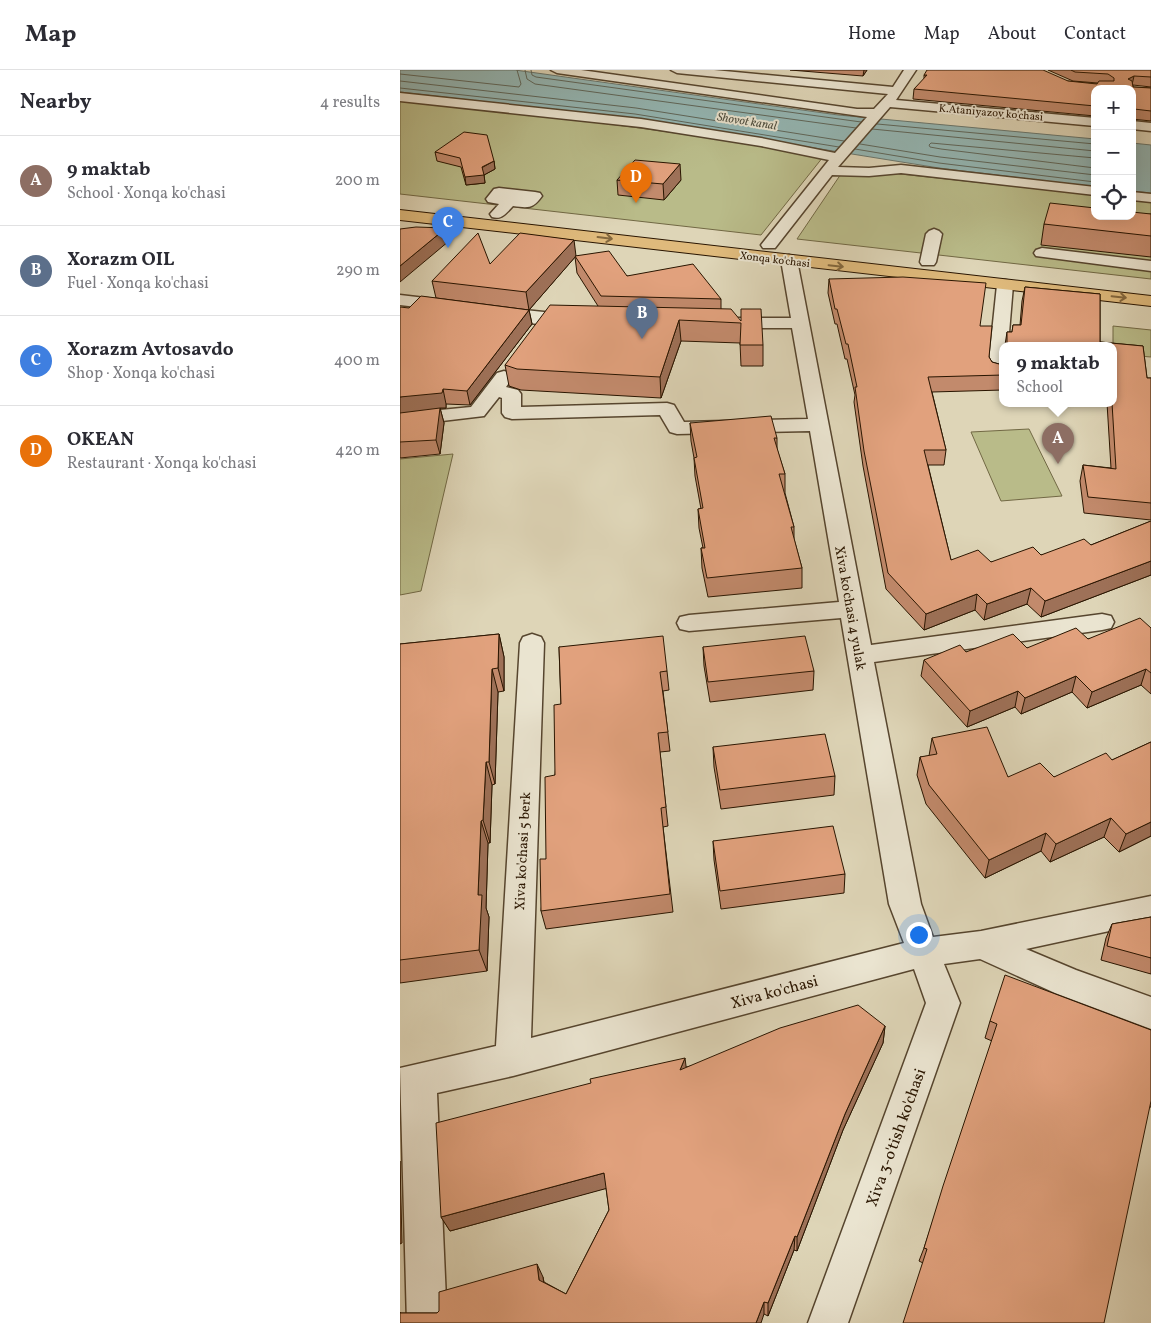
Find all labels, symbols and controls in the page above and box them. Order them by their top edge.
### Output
text: Map [25,18,76,52]
text: Home [848,22,896,47]
text: Map [924,22,960,47]
text: About [988,22,1036,47]
text: Contact [1064,22,1126,47]
map controls [1091,85,1136,220]
button: + [1091,85,1136,130]
text: Nearby [20,88,91,117]
text: 4 results [320,92,380,114]
street label: K.Ataniyazov ko'chasi [938,101,1044,126]
water label: Shovot kanal [716,109,778,135]
button: − [1091,130,1136,175]
text: 9 maktab [67,157,150,183]
pin: D [620,162,652,203]
text: A [30,170,42,192]
text: 200 m [335,170,380,192]
button: locate [1091,175,1136,220]
text: School · Xonqa ko'chasi [67,183,226,205]
pin: C [432,207,464,248]
one-way arrow [597,233,613,243]
text: Xorazm OIL [67,247,174,273]
street label: Xonqa ko'chasi [739,249,811,272]
text: B [31,260,41,282]
text: 290 m [336,260,380,282]
one-way arrow [827,261,843,271]
text: Fuel · Xonqa ko'chasi [67,273,209,295]
one-way arrow [1111,292,1127,302]
pin: B [626,298,658,339]
text: Xorazm Avtosavdo [67,337,234,363]
popup [999,342,1117,407]
text: C [31,350,41,372]
text: 400 m [334,350,380,372]
text: 9 maktab [1016,351,1100,377]
text: Shop · Xonqa ko'chasi [67,363,215,385]
text: School [1016,377,1063,399]
pin: A [1042,423,1074,464]
text: OKEAN [67,427,134,453]
text: D [30,440,42,462]
text: 420 m [335,440,380,462]
text: Restaurant · Xonqa ko'chasi [67,453,257,475]
street label: Xiva ko'chasi 4 yulak [829,544,870,672]
street label: Xiva ko'chasi 5 berk [511,791,536,911]
your location [906,922,932,948]
street label: Xiva ko'chasi [728,971,821,1015]
street label: Xiva 3-o'tish ko'chasi [862,1065,932,1210]

